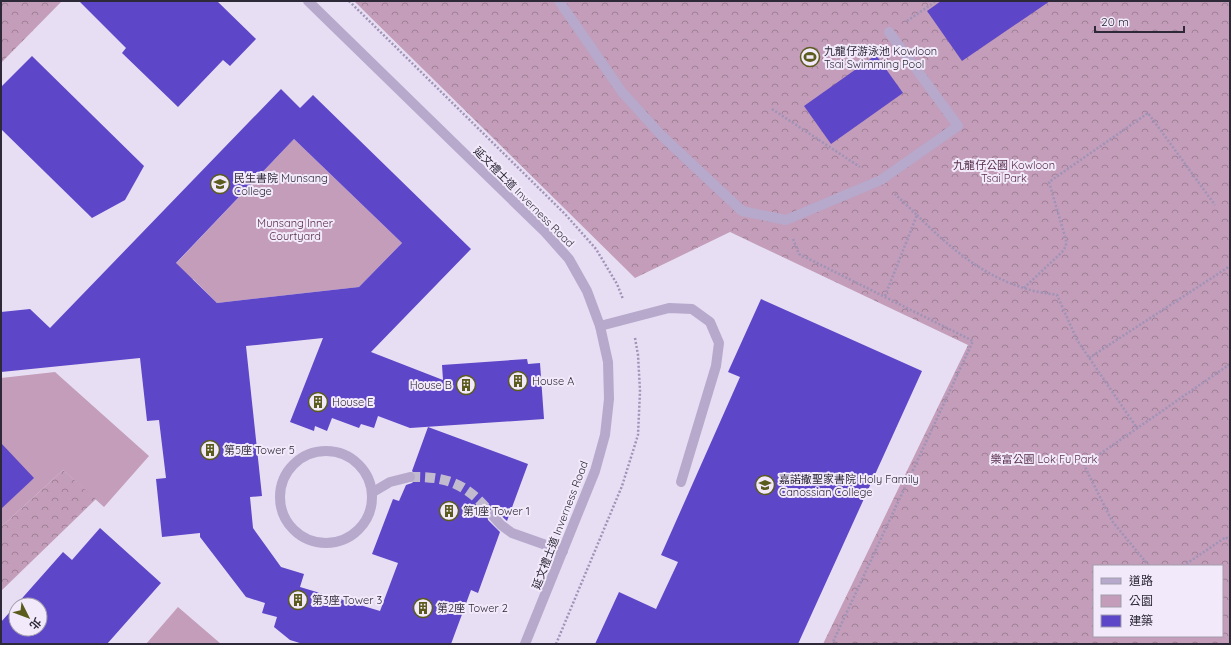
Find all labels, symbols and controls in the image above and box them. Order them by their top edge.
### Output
scale bar [1095,8,1184,34]
text: 20 m [1101,14,1129,29]
place label: 九龍仔游泳池 Kowloon Tsai Swimming Pool [824,44,937,71]
sports icon: 九龍仔游泳池 Kowloon Tsai Swimming Pool [799,46,821,68]
street label: 延文禮士道 Inverness Road [471,144,577,250]
park label: 九龍仔公園 Kowloon Tsai Park [953,158,1055,185]
place label: 民生書院 Munsang College [234,171,328,198]
school or university icon: 民生書院 Munsang College [209,173,231,195]
park label: Munsang Inner Courtyard [257,216,334,243]
building icon: House A [507,370,529,392]
building icon: House B [455,374,477,396]
place label: House A [532,374,574,388]
place label: House B [410,378,452,392]
building icon: House E [307,391,329,413]
place label: House E [332,395,373,409]
building icon: 第5座 Tower 5 [199,439,221,461]
place label: 第5座 Tower 5 [224,443,295,457]
park label: 樂富公園 Lok Fu Park [991,452,1098,466]
street label: 延文禮士道 Inverness Road [529,459,591,591]
place label: 嘉諾撒聖家書院 Holy Family Canossian College [779,472,919,499]
school or university icon: 嘉諾撒聖家書院 Holy Family Canossian College [754,474,776,496]
building icon: 第1座 Tower 1 [438,500,460,522]
place label: 第1座 Tower 1 [463,504,530,518]
legend [1093,565,1223,637]
text: 道路 [1129,573,1153,588]
building icon: 第3座 Tower 3 [287,589,309,611]
place label: 第3座 Tower 3 [312,593,382,607]
text: 公園 [1129,593,1153,608]
north arrow [8,597,48,637]
building icon: 第2座 Tower 2 [412,597,434,619]
place label: 第2座 Tower 2 [437,601,508,615]
text: 建築 [1129,613,1153,628]
text: 北 [27,615,44,632]

